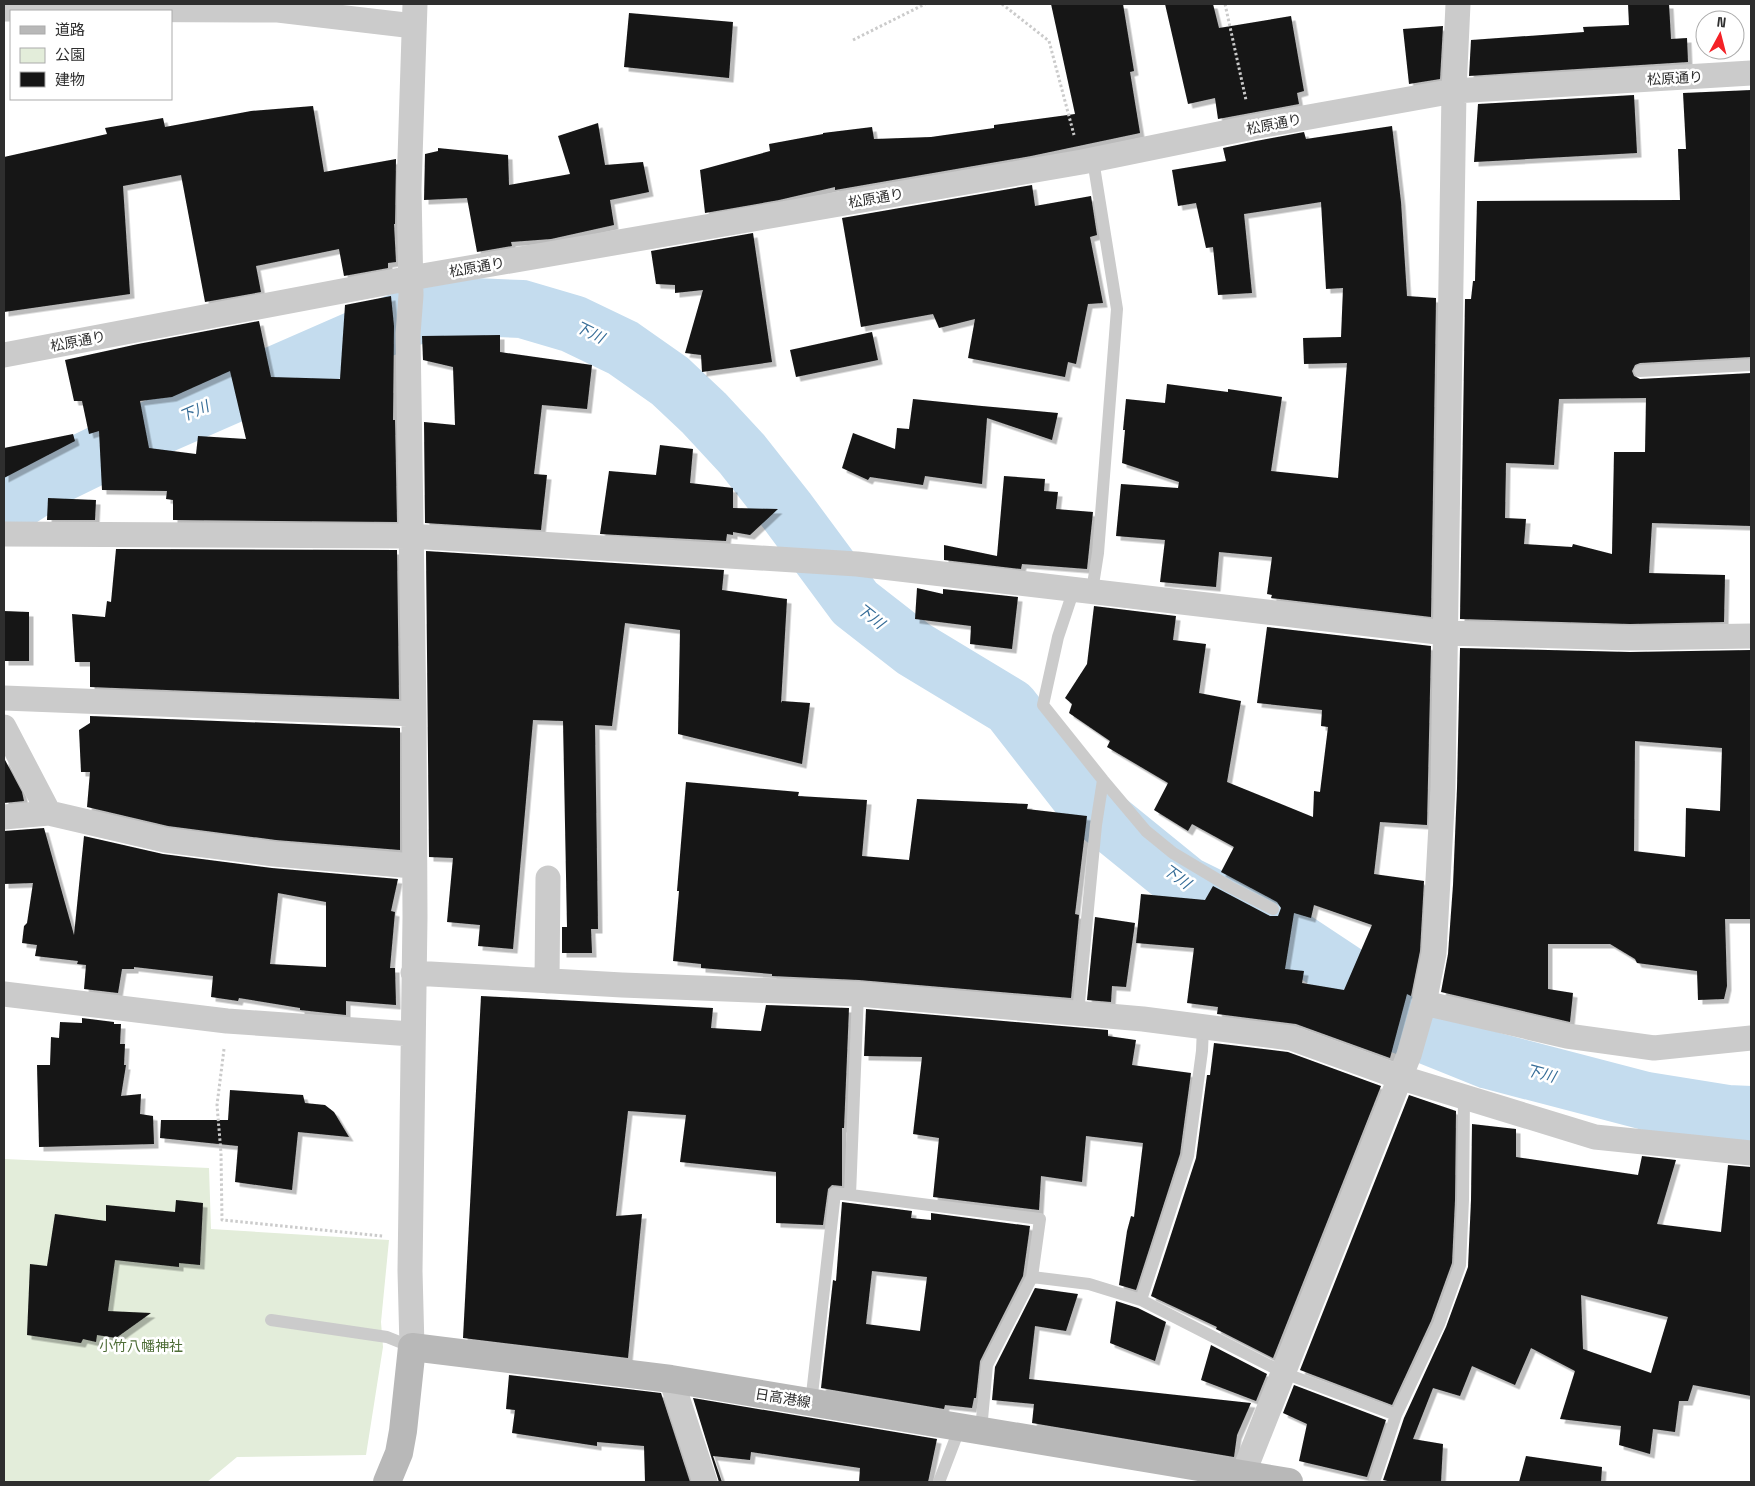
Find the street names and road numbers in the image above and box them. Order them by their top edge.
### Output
street label: 松原通り [1647,68,1703,88]
street label: 松原通り [1245,110,1303,138]
street label: 松原通り [847,184,905,212]
street label: 松原通り [448,253,506,281]
street label: 松原通り [49,327,107,355]
street label: 日高港線 [754,1385,812,1411]

